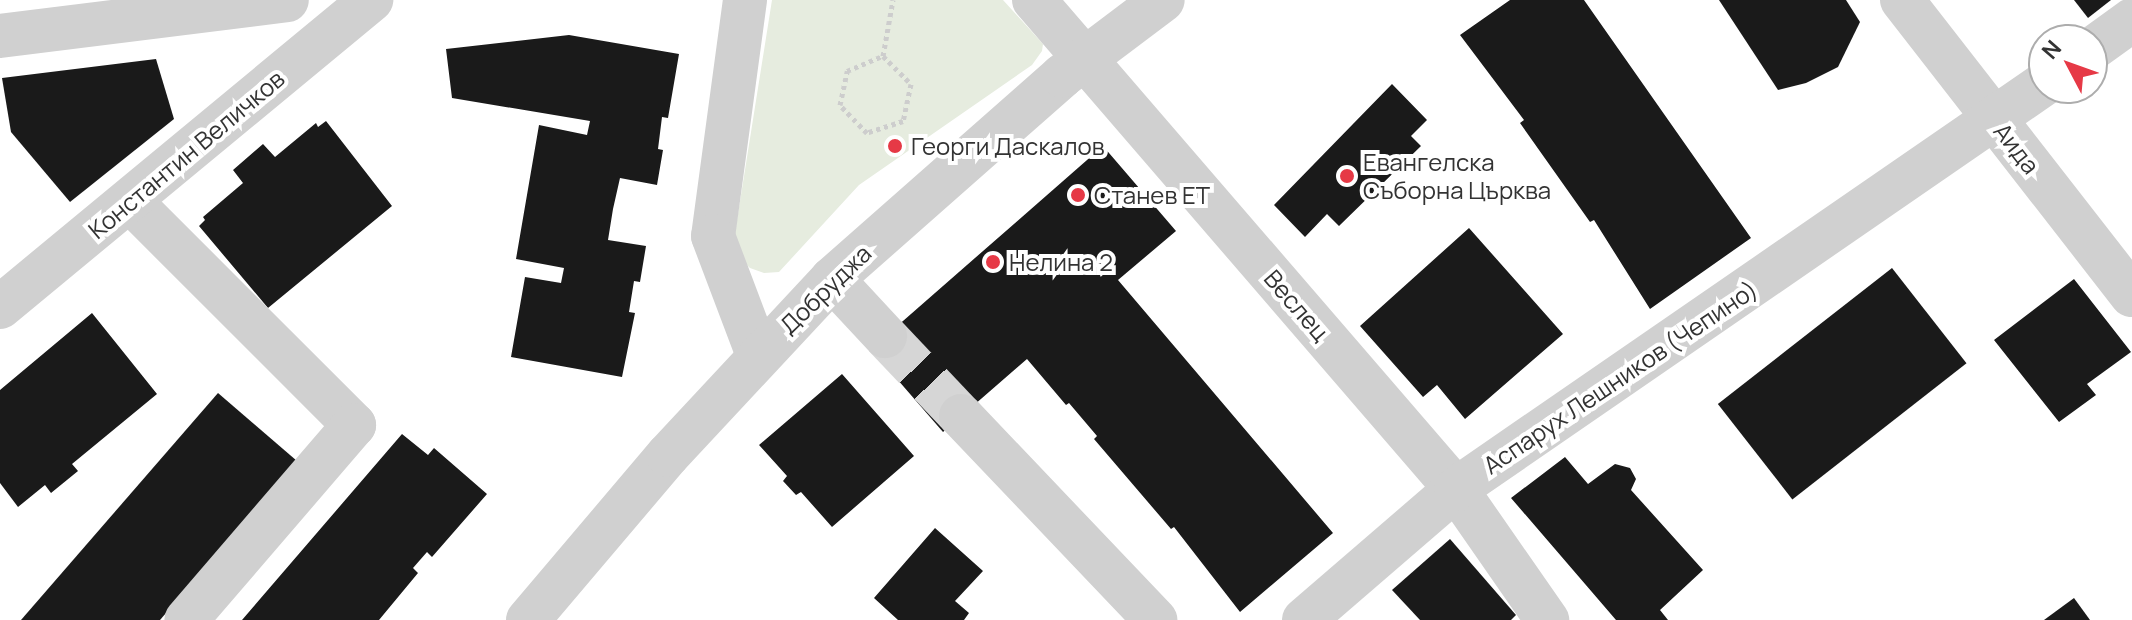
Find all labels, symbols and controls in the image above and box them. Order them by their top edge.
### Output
north arrow [2028,24,2108,104]
text: N [2035,34,2068,65]
street label: Константин Величков [82,64,290,244]
street label: Аида [1988,117,2046,179]
place label: Георги Даскалов [911,132,1104,160]
marker: Георги Даскалов [886,137,904,155]
place label: Евангелска Съборна Църква [1363,148,1551,204]
marker: Евангелска Съборна Църква [1338,167,1356,185]
place label: Станев ЕТ [1094,181,1210,209]
marker: Станев ЕТ [1069,186,1087,204]
street label: Добруджа [773,238,877,340]
place label: Нелина 2 [1009,248,1113,276]
marker: Нелина 2 [984,253,1002,271]
street label: Веслец [1258,264,1336,346]
street label: Аспарух Лешников (Чепино) [1477,274,1763,480]

